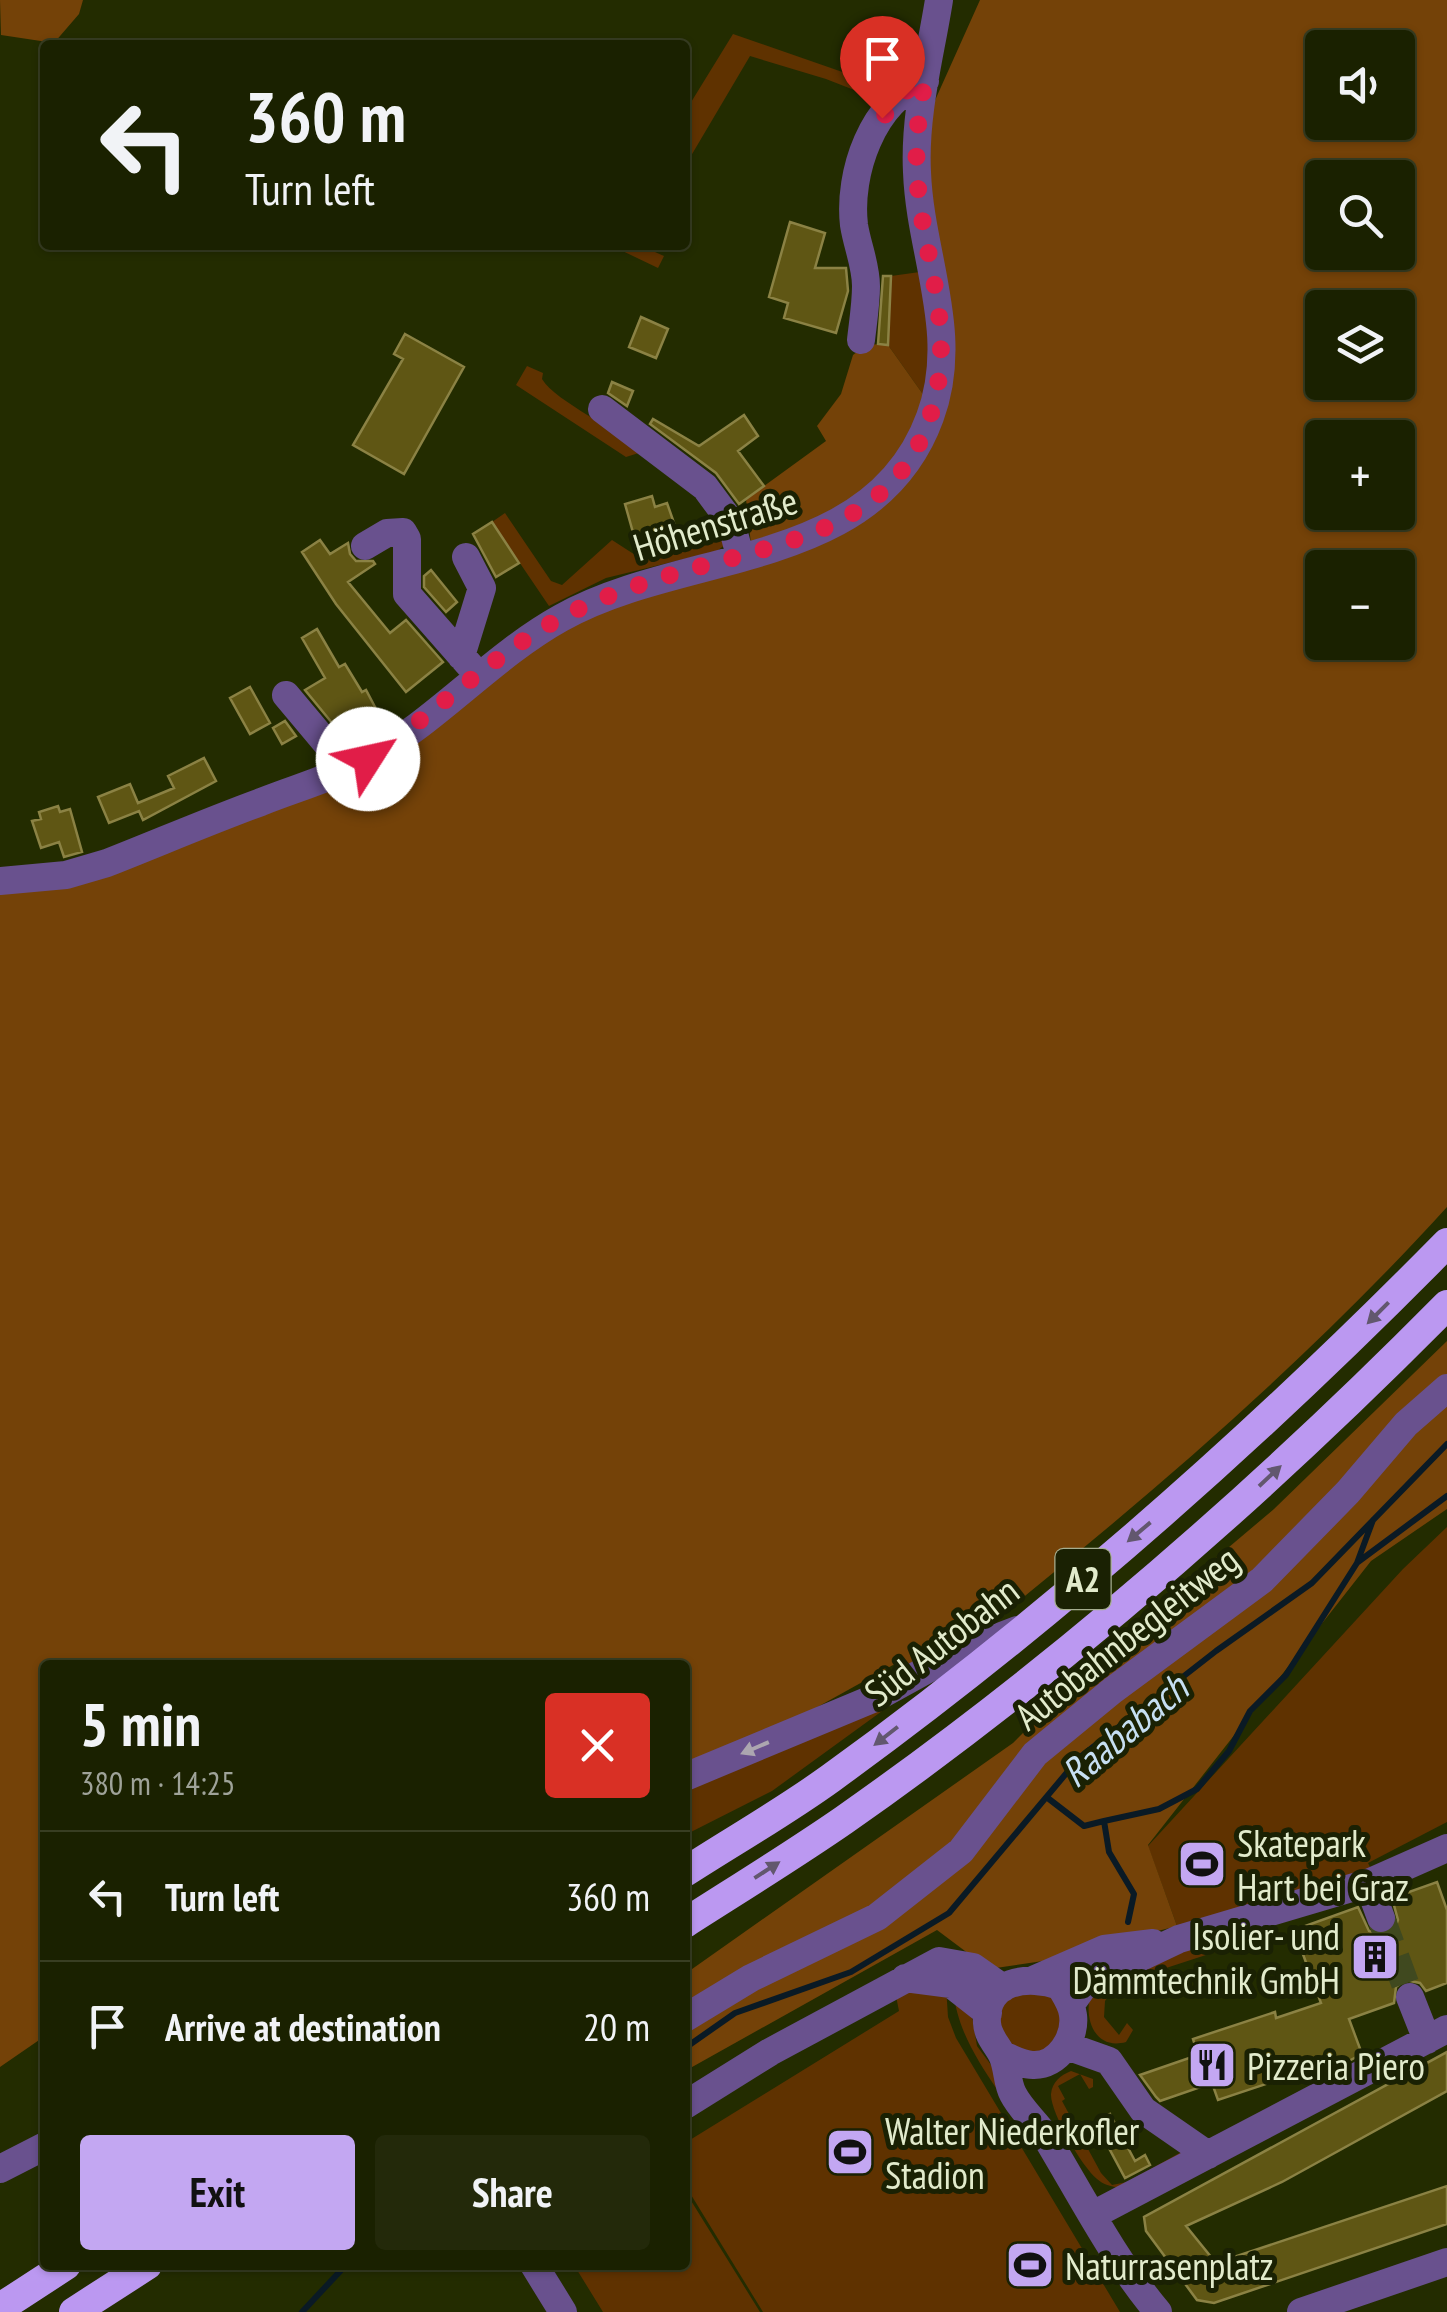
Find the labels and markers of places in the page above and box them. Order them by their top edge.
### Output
pin [840,16,925,119]
place label: Skatepark Hart bei Graz [1237,1818,1409,1911]
sports icon: Skatepark Hart bei Graz [1176,1838,1228,1890]
place label: Isolier- und Dämmtechnik GmbH [1072,1911,1340,2004]
building icon: Isolier- und Dämmtechnik GmbH [1349,1931,1401,1983]
restaurant icon: Pizzeria Piero [1186,2039,1238,2091]
place label: Pizzeria Piero [1247,2041,1425,2090]
place label: Walter Niederkofler Stadion [885,2106,1140,2199]
sports icon: Walter Niederkofler Stadion [824,2126,876,2178]
sports icon: Naturrasenplatz [1004,2239,1056,2291]
place label: Naturrasenplatz [1065,2241,1274,2290]

